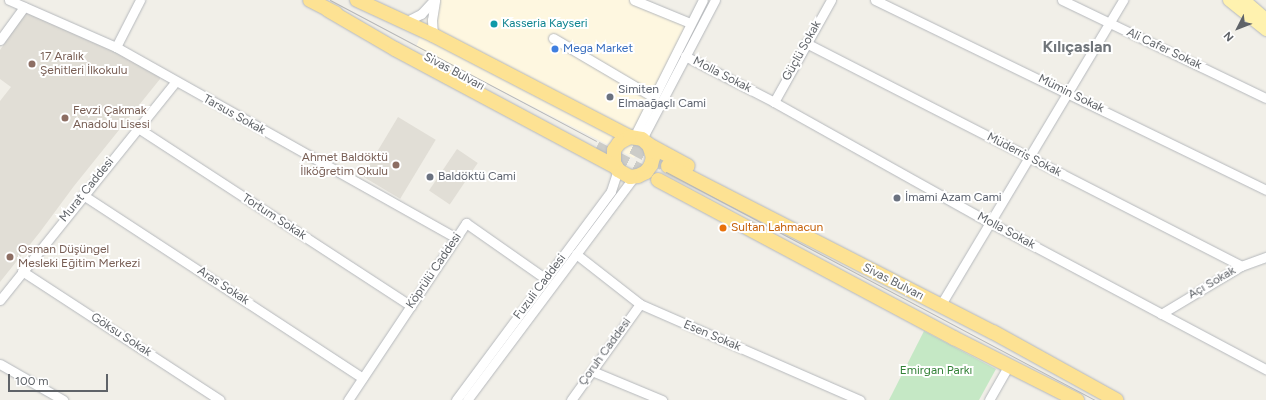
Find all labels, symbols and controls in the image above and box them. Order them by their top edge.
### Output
north arrow [1218,8,1258,48]
place label: Kasseria Kayseri [502,17,588,31]
street label: Güçlü Sokak [780,18,824,84]
marker: Kasseria Kayseri [489,19,499,29]
street label: Ali Cafer Sokak [1124,25,1204,73]
text: N [1221,29,1236,44]
district label: Kılıçaslan [1042,37,1112,57]
place label: Mega Market [563,42,633,56]
marker: Mega Market [550,44,560,54]
place label: 17 Aralık Şehitleri İlkokulu [40,50,127,78]
street label: Sivas Bulvarı [421,50,487,94]
street label: Molla Sokak [690,54,754,96]
marker: 17 Aralık Şehitleri İlkokulu [27,59,37,69]
street label: Mümin Sokak [1036,72,1106,116]
place label: Simiten Elmaağaçlı Cami [618,83,706,111]
street label: Tarsus Sokak [200,92,268,138]
marker: Simiten Elmaağaçlı Cami [605,92,615,102]
place label: Fevzi Çakmak Anadolu Lisesi [73,104,150,132]
marker: Fevzi Çakmak Anadolu Lisesi [60,113,70,123]
street label: Müderris Sokak [984,130,1064,180]
place label: Ahmet Baldöktü İlköğretim Okulu [300,151,388,179]
street label: Murat Caddesi [57,155,117,225]
marker: Ahmet Baldöktü İlköğretim Okulu [391,160,401,170]
place label: Baldöktü Cami [438,170,516,184]
marker: Baldöktü Cami [425,172,435,182]
street label: Tortum Sokak [239,191,309,243]
place label: İmami Azam Cami [905,191,1002,205]
marker: İmami Azam Cami [892,193,902,203]
street label: Molla Sokak [975,210,1037,252]
place label: Sultan Lahmacun [731,221,823,235]
marker: Sultan Lahmacun [718,223,728,233]
street label: Köprülü Caddesi [403,230,465,312]
place label: Osman Düşüngel Mesleki Eğitim Merkezi [18,243,140,271]
marker: Osman Düşüngel Mesleki Eğitim Merkezi [5,252,15,262]
street label: Fuzuli Caddesi [511,252,569,322]
street label: Sivas Bulvarı [860,260,926,304]
street label: Aras Sokak [194,264,252,308]
street label: Açı Sokak [1186,264,1238,302]
street label: Göksu Sokak [88,310,154,360]
street label: Çoruh Caddesi [576,315,634,389]
street label: Esen Sokak [681,317,743,355]
park label: Emirgan Parkı [900,364,972,378]
scale bar [10,366,110,392]
text: 100 m [15,374,49,388]

